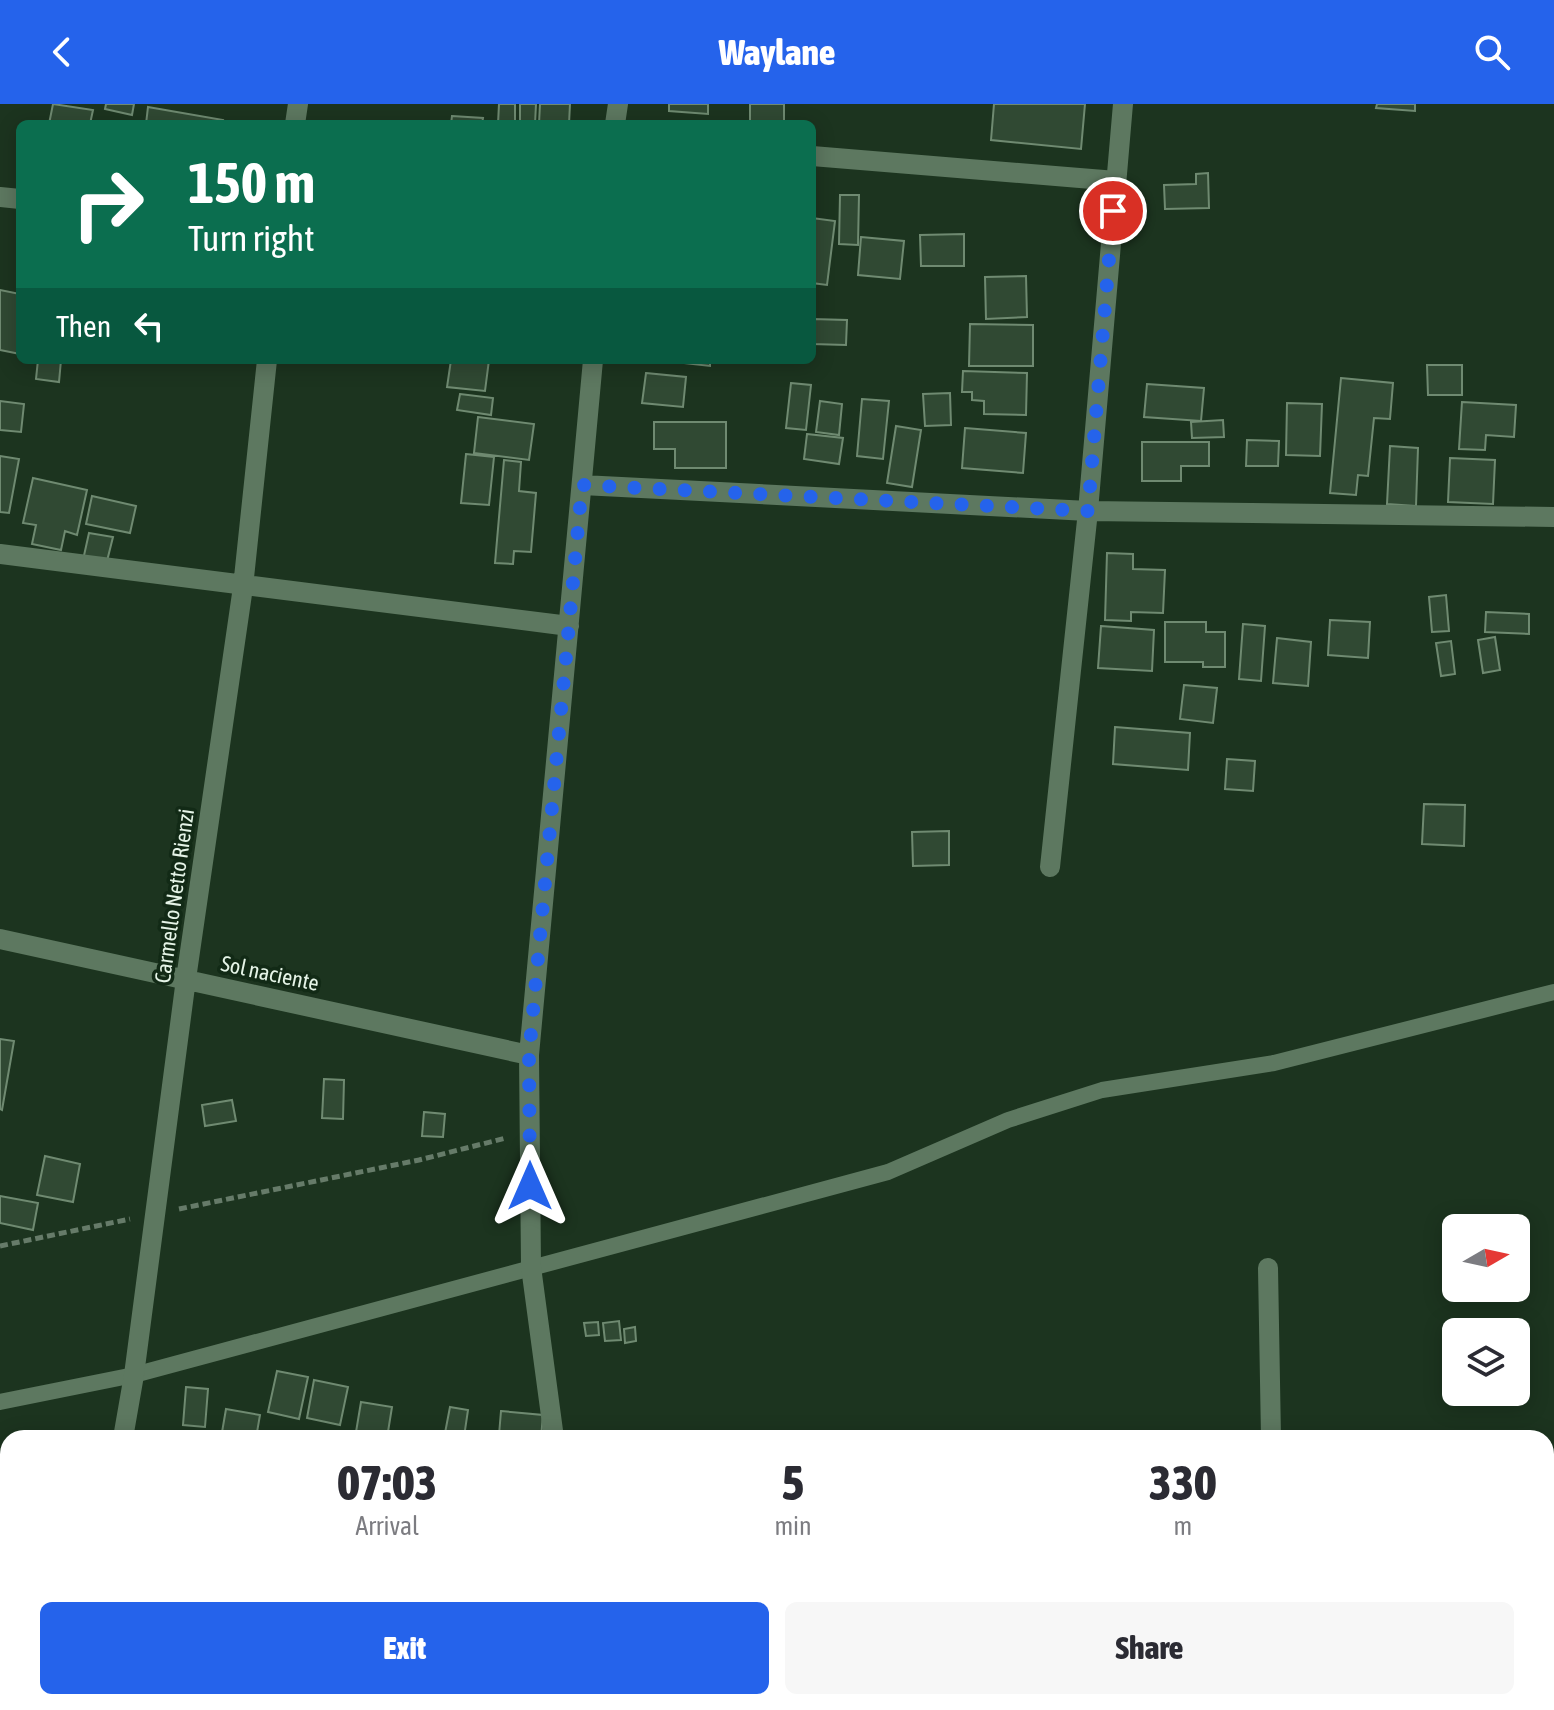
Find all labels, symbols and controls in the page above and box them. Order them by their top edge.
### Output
icon: back [40,30,84,74]
icon: search [1470,30,1514,74]
text: Waylane [719,31,835,73]
text: 150 m [188,151,315,215]
icon: right [56,152,160,256]
pin [1079,177,1147,245]
icon: arrive [1091,189,1135,233]
text: Turn right [188,217,315,259]
icon: left [127,304,171,348]
text: Then [56,309,111,343]
street label: Carmello Netto Rienzi [149,807,199,985]
street label: Sol naciente [219,950,321,996]
position arrow [488,1144,572,1228]
north arrow [1442,1214,1530,1302]
map controls [1442,1214,1530,1406]
button: layers [1442,1318,1530,1406]
text: 07:03 [337,1455,437,1510]
text: 5 [782,1455,804,1510]
text: 330 [1149,1455,1217,1510]
text: Arrival [355,1511,419,1541]
text: min [774,1511,812,1541]
text: m [1173,1511,1192,1541]
button: Exit [40,1602,769,1694]
button: Share [785,1602,1514,1694]

